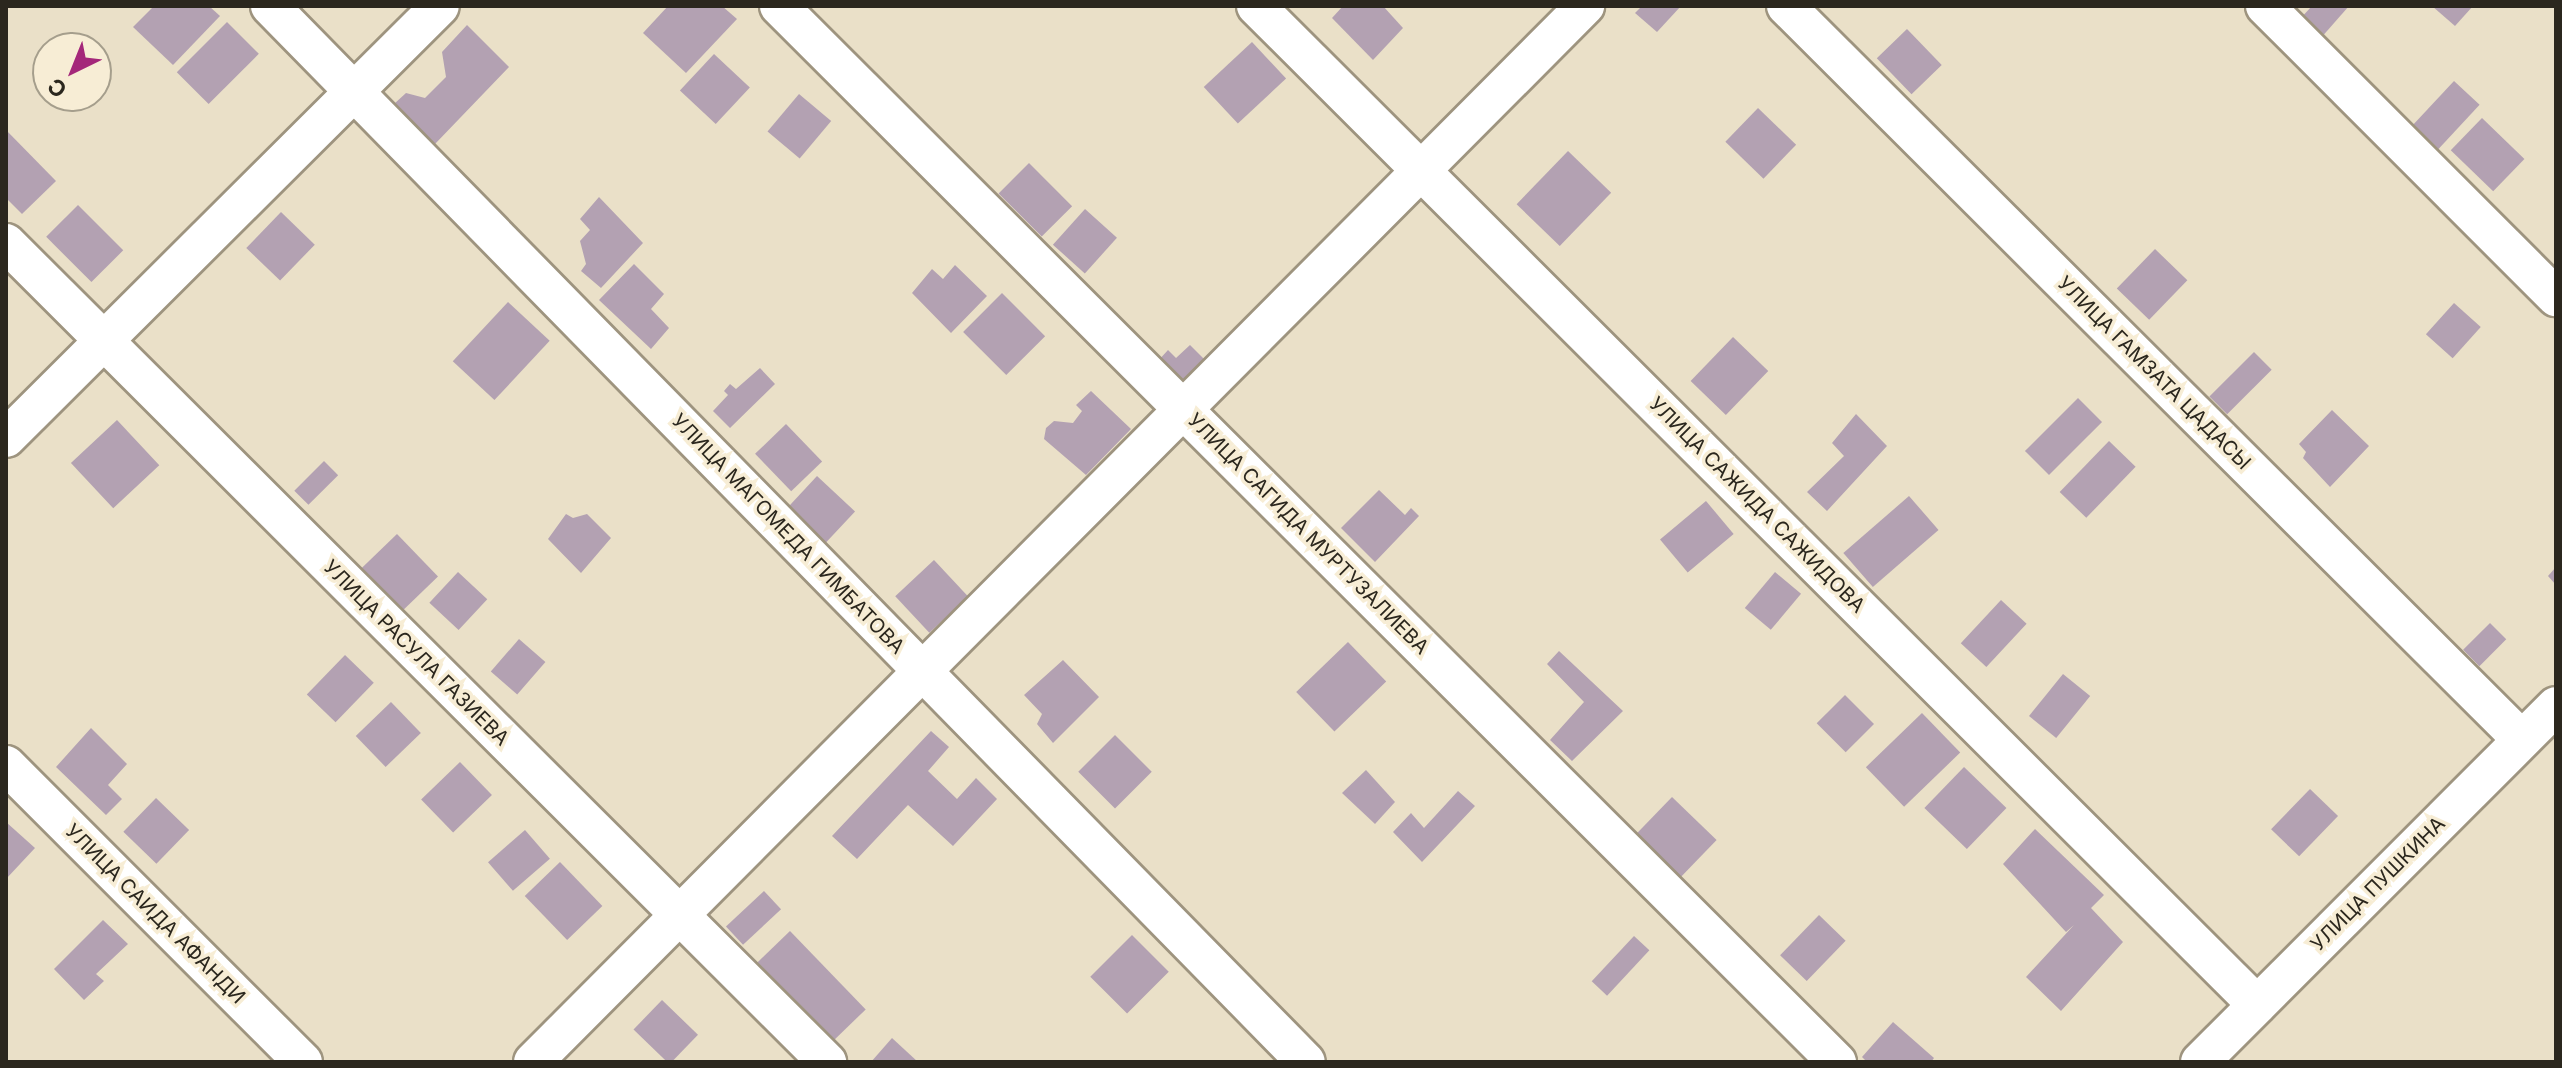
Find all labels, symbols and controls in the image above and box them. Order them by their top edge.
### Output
north arrow [32,32,112,112]
text: С [42,73,72,103]
street label: УЛИЦА ГАМЗАТА ЦАДАСЫ [2052,271,2256,475]
street label: УЛИЦА САЖИДА САЖИДОВА [1644,392,1870,618]
street label: УЛИЦА МАГОМЕДА ГИМБАТОВА [667,409,909,659]
street label: УЛИЦА САГИДА МУРТУЗАЛИЕВА [1183,409,1433,659]
street label: УЛИЦА РАСУЛА ГАЗИЕВА [318,555,514,751]
street label: УЛИЦА ПУШКИНА [2306,812,2450,956]
street label: УЛИЦА САИДА АФАНДИ [60,819,250,1009]

